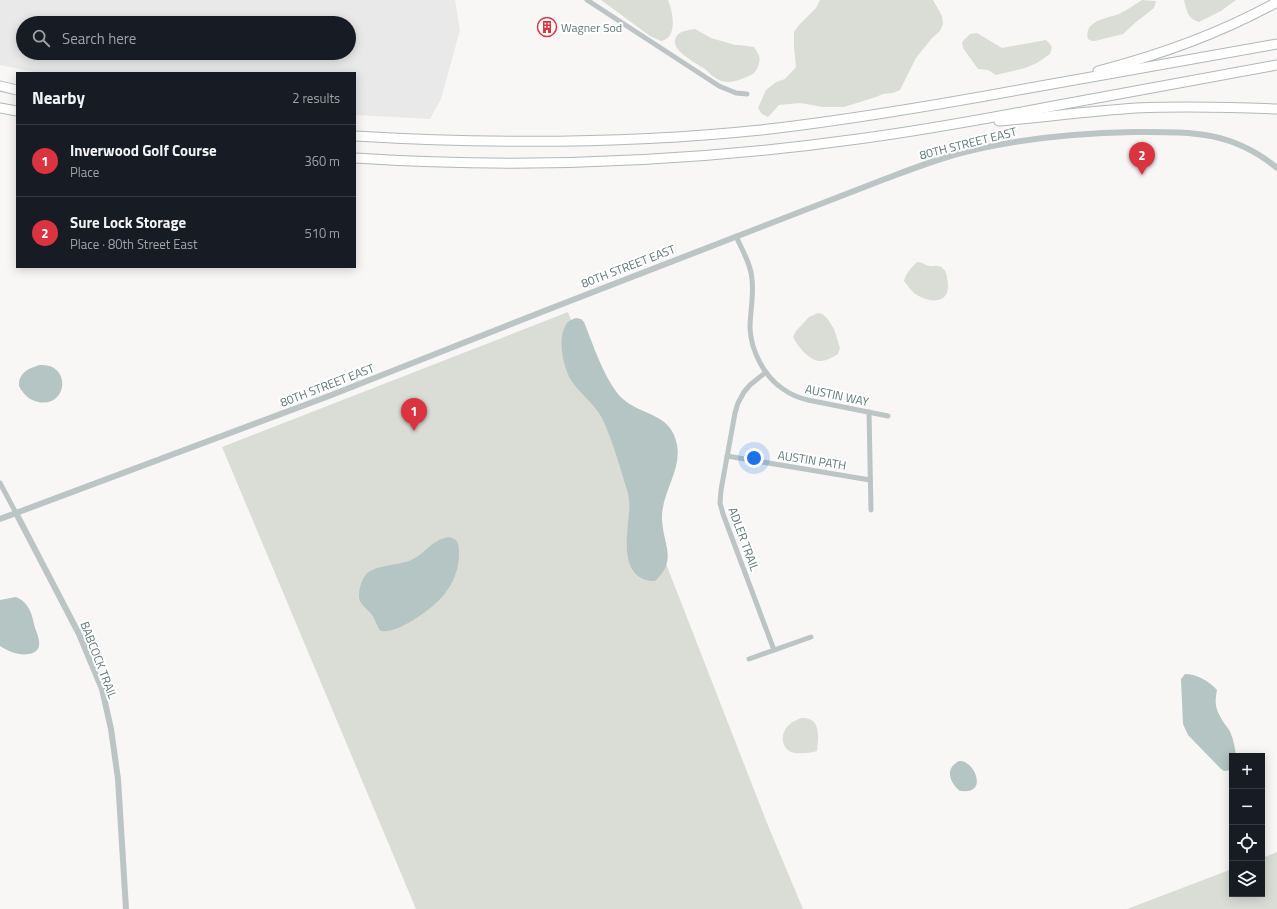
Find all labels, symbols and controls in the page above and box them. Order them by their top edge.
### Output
search box [16,16,356,60]
building icon: Wagner Sod [536,16,558,38]
place label: Wagner Sod [561,18,622,37]
icon: search [30,27,52,49]
text: Search here [62,27,136,50]
text: Nearby [32,85,85,111]
text: 2 results [292,88,340,108]
street label: 80TH STREET EAST [917,122,1019,164]
text: Inverwood Golf Course [70,139,217,162]
pin: 2 [1129,142,1155,175]
text: 1 [41,151,49,171]
text: 360 m [304,151,340,171]
text: Place [70,162,99,182]
text: Sure Lock Storage [70,211,186,234]
text: 2 [41,223,49,243]
text: 510 m [304,223,340,243]
text: Place · 80th Street East [70,234,198,254]
street label: 80TH STREET EAST [578,239,678,293]
street label: 80TH STREET EAST [277,358,377,412]
street label: AUSTIN WAY [803,379,871,411]
pin: 1 [401,398,427,431]
street label: AUSTIN PATH [776,445,848,475]
your location [744,448,764,468]
street label: ADLER TRAIL [724,504,764,574]
street label: BABCOCK TRAIL [76,619,123,702]
map controls [1229,753,1265,897]
button: + [1229,753,1265,789]
button: − [1229,789,1265,825]
button: locate [1229,825,1265,861]
button: layers [1229,861,1265,897]

